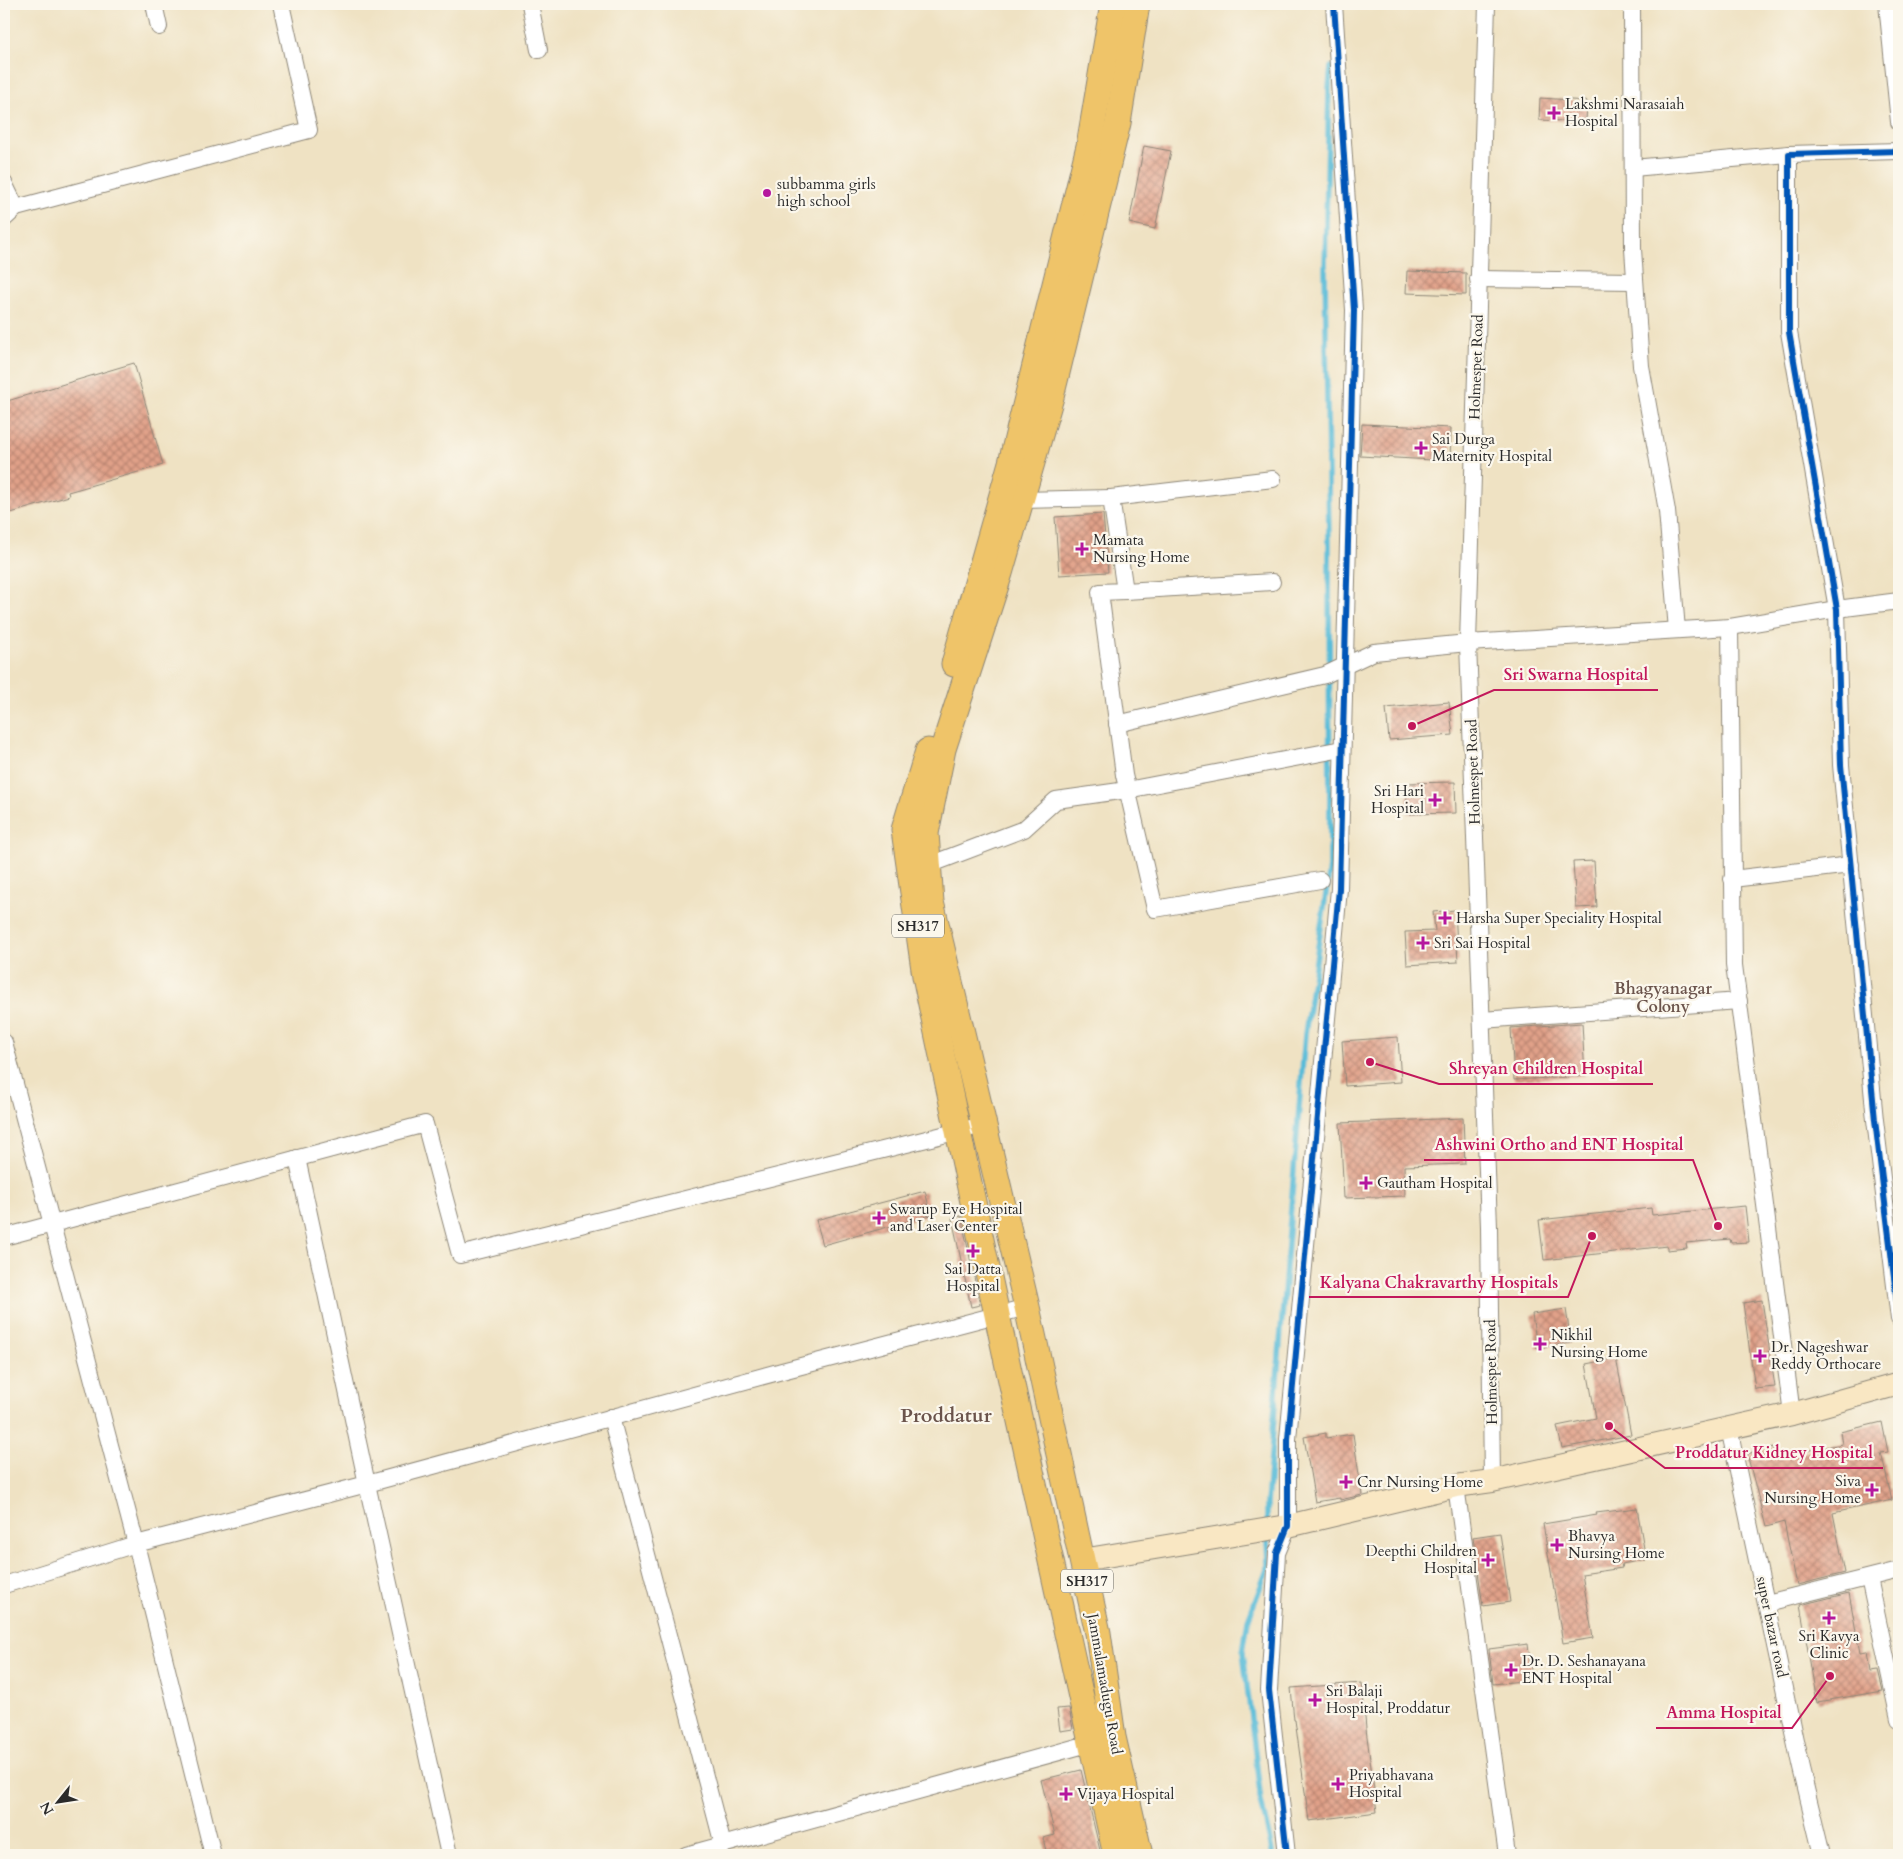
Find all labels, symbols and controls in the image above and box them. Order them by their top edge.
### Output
place label: Lakshmi Narasaiah Hospital [1565,94,1685,131]
marker: Lakshmi Narasaiah Hospital [1547,106,1561,120]
place label: subbamma girls high school [777,174,876,211]
marker: subbamma girls high school [761,187,773,199]
street label: Holmespet Road [1464,314,1488,420]
place label: Sai Durga Maternity Hospital [1432,429,1552,466]
marker: Sai Durga Maternity Hospital [1414,441,1428,455]
place label: Mamata Nursing Home [1093,530,1190,567]
marker: Mamata Nursing Home [1075,542,1089,556]
callout: Sri Swarna Hospital [1494,659,1658,690]
text: Sri Swarna Hospital [1504,664,1649,686]
street label: Holmespet Road [1461,719,1485,825]
place label: Sri Hari Hospital [1371,781,1424,818]
marker: Sri Hari Hospital [1428,793,1442,807]
place label: Harsha Super Speciality Hospital [1456,908,1662,928]
marker: Harsha Super Speciality Hospital [1438,911,1452,925]
road number: SH317 [892,914,944,938]
place label: Sri Sai Hospital [1434,933,1531,953]
marker: Sri Sai Hospital [1416,936,1430,950]
district label: Bhagyanagar Colony [1614,978,1712,1018]
callout: Shreyan Children Hospital [1439,1053,1653,1084]
text: Shreyan Children Hospital [1449,1058,1643,1080]
callout: Ashwini Ortho and ENT Hospital [1424,1129,1693,1160]
text: Ashwini Ortho and ENT Hospital [1434,1134,1684,1156]
place label: Gautham Hospital [1377,1173,1493,1193]
marker: Gautham Hospital [1359,1176,1373,1190]
place label: Swarup Eye Hospital and Laser Center [890,1199,1023,1236]
marker: Swarup Eye Hospital and Laser Center [872,1211,886,1225]
marker: Sai Datta Hospital [966,1244,980,1258]
place label: Sai Datta Hospital [945,1259,1002,1296]
callout: Kalyana Chakravarthy Hospitals [1309,1266,1568,1297]
text: Kalyana Chakravarthy Hospitals [1320,1272,1558,1294]
street label: Holmespet Road [1480,1319,1502,1425]
place label: Nikhil Nursing Home [1551,1325,1648,1362]
marker: Nikhil Nursing Home [1533,1337,1547,1351]
place label: Dr. Nageshwar Reddy Orthocare [1771,1337,1881,1374]
marker: Dr. Nageshwar Reddy Orthocare [1753,1349,1767,1363]
district label: Proddatur [900,1402,993,1429]
callout: Proddatur Kidney Hospital [1665,1437,1883,1468]
text: Proddatur Kidney Hospital [1675,1442,1873,1464]
place label: Siva Nursing Home [1764,1471,1862,1508]
place label: Cnr Nursing Home [1357,1472,1484,1492]
marker: Cnr Nursing Home [1339,1475,1353,1489]
marker: Siva Nursing Home [1865,1483,1879,1497]
place label: Bhavya Nursing Home [1568,1526,1665,1563]
marker: Bhavya Nursing Home [1550,1538,1564,1552]
place label: Deepthi Children Hospital [1365,1541,1477,1578]
marker: Deepthi Children Hospital [1481,1553,1495,1567]
road number: SH317 [1061,1570,1113,1592]
street label: super bazar road [1752,1575,1792,1679]
street label: Jammalamadugu Road [1082,1610,1127,1756]
marker: Sri Kavya Clinic [1822,1611,1836,1625]
place label: Sri Kavya Clinic [1799,1626,1860,1663]
place label: Dr. D. Seshanayana ENT Hospital [1522,1651,1647,1688]
marker: Dr. D. Seshanayana ENT Hospital [1504,1663,1518,1677]
place label: Sri Balaji Hospital, Proddatur [1326,1681,1451,1718]
marker: Sri Balaji Hospital, Proddatur [1308,1693,1322,1707]
callout: Amma Hospital [1656,1697,1792,1728]
text: Amma Hospital [1666,1702,1782,1724]
place label: Priyabhavana Hospital [1349,1765,1434,1802]
north arrow [32,1776,82,1826]
marker: Priyabhavana Hospital [1331,1777,1345,1791]
place label: Vijaya Hospital [1077,1784,1174,1804]
marker: Vijaya Hospital [1059,1787,1073,1801]
text: N [36,1798,58,1818]

